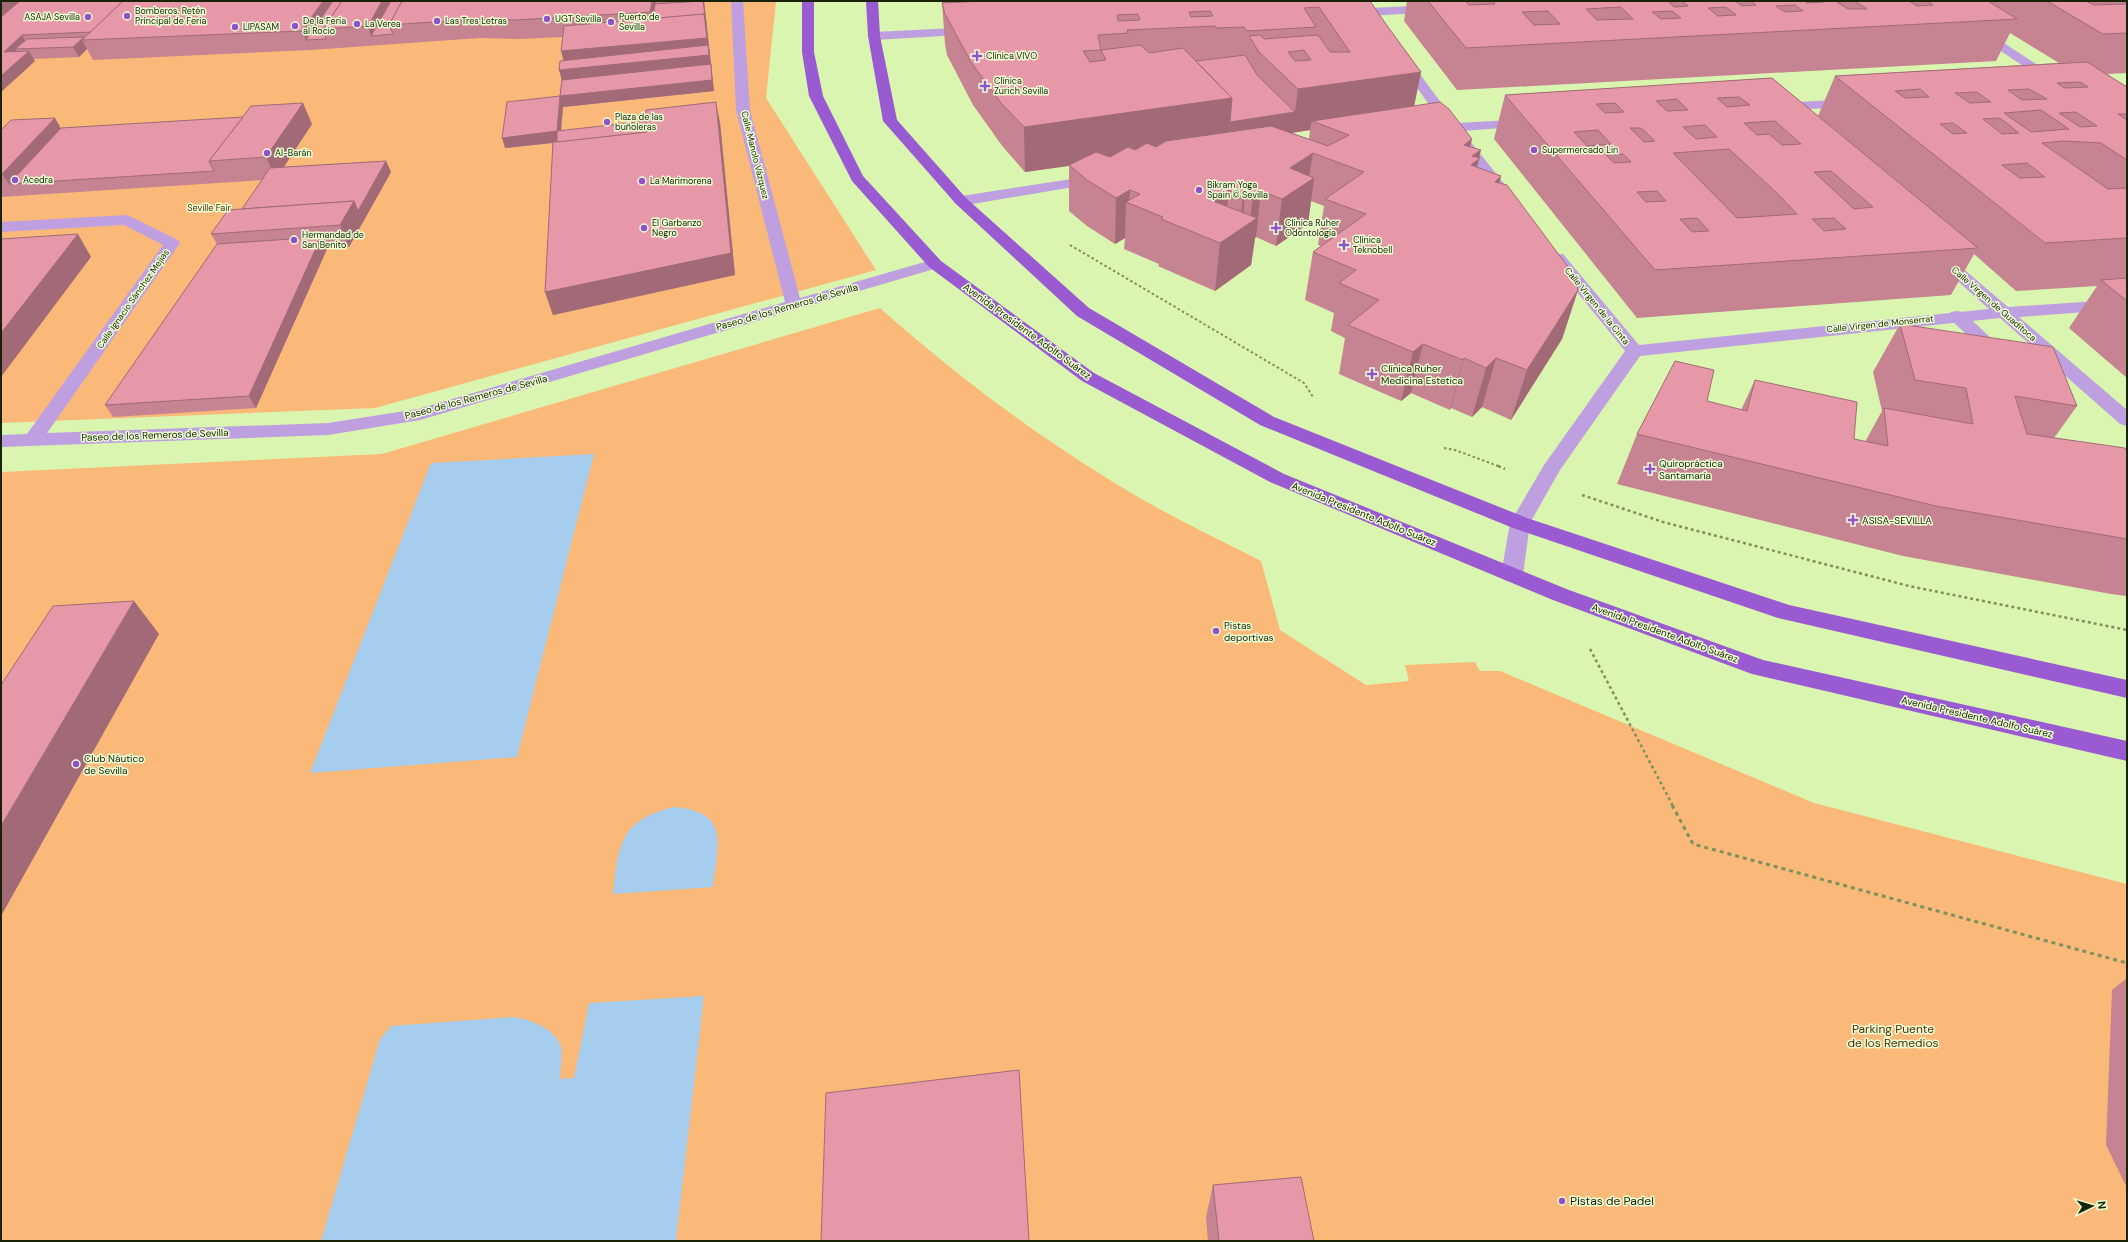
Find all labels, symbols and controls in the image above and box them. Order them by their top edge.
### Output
place label: Bomberos. Retén Principal de Feria [135,5,206,27]
place label: ASAJA Sevilla [24,11,80,23]
marker: Bomberos. Retén Principal de Feria [122,11,132,21]
place label: Puerto de Sevilla [619,11,660,33]
marker: ASAJA Sevilla [83,12,93,22]
place label: UGT Sevilla [555,13,601,25]
marker: UGT Sevilla [542,14,552,24]
place label: De la Feria al Rocío [303,15,346,37]
place label: Las Tres Letras [445,15,508,27]
marker: Las Tres Letras [432,16,442,26]
marker: Puerto de Sevilla [606,17,616,27]
place label: La Verea [365,18,401,30]
marker: La Verea [352,19,362,29]
place label: LIPASAM [243,21,279,33]
marker: De la Feria al Rocío [290,21,300,31]
marker: LIPASAM [230,22,240,32]
marker: Clínica VIVO [971,50,983,62]
place label: Clínica VIVO [986,50,1037,62]
place label: Clínica Zurich Sevilla [994,75,1048,97]
marker: Clínica Zurich Sevilla [979,80,991,92]
street label: Calle Manolo Vázquez [738,110,772,200]
place label: Plaza de las buñoleras [615,111,664,133]
marker: Plaza de las buñoleras [602,117,612,127]
place label: Supermercado Lin [1542,144,1618,156]
marker: Supermercado Lin [1529,145,1539,155]
place label: Al-Barán [275,147,312,159]
marker: Al-Barán [262,148,272,158]
place label: Acedra [23,174,53,186]
marker: Acedra [10,175,20,185]
place label: La Marimorena [650,175,712,187]
marker: La Marimorena [637,176,647,186]
place label: Bikram Yoga Spain © Sevilla [1207,179,1268,201]
marker: Bikram Yoga Spain © Sevilla [1194,185,1204,195]
park label: Seville Fair [187,202,231,214]
place label: El Garbanzo Negro [652,217,702,239]
place label: Clínica Ruher Odontología [1285,217,1340,239]
marker: Clínica Ruher Odontología [1270,222,1282,234]
marker: El Garbanzo Negro [639,223,649,233]
place label: Hermandad de San Benito [302,229,364,251]
place label: Clínica Teknobell [1353,234,1392,256]
marker: Hermandad de San Benito [289,235,299,245]
marker: Clínica Teknobell [1338,239,1350,251]
street label: Calle Ignacio Sánchez Mejías [94,247,172,351]
street label: Calle Virgen de Guaditoca [1949,264,2039,344]
street label: Calle Virgen de la Cinta [1562,265,1632,347]
street label: Paseo de los Remeros de Sevilla [714,280,860,334]
street label: Avenida Presidente Adolfo Suárez [961,280,1094,382]
street label: Calle Virgen de Monserrat [1826,312,1935,336]
place label: Clínica Ruher Medicina Estetica [1381,362,1463,387]
marker: Clínica Ruher Medicina Estetica [1366,368,1378,380]
street label: Paseo de los Remeros de Sevilla [403,372,549,422]
street label: Paseo de los Remeros de Sevilla [81,426,229,444]
place label: Quiropráctica Santamaría [1659,457,1723,482]
marker: Quiropráctica Santamaría [1644,463,1656,475]
street label: Avenida Presidente Adolfo Suárez [1290,479,1439,549]
marker: ASISA-SEVILLA [1847,514,1859,526]
place label: ASISA-SEVILLA [1862,514,1932,527]
street label: Avenida Presidente Adolfo Suárez [1590,600,1740,666]
place label: Pistas deportivas [1224,619,1274,644]
marker: Pistas deportivas [1211,626,1221,636]
street label: Avenida Presidente Adolfo Suárez [1900,693,2054,741]
place label: Club Náutico de Sevilla [84,752,144,777]
marker: Club Náutico de Sevilla [71,759,81,769]
park label: Parking Puente de los Remedios [1847,1021,1939,1051]
north arrow [2072,1186,2112,1226]
place label: Pistas de Padel [1570,1193,1654,1209]
marker: Pistas de Padel [1557,1196,1567,1206]
text: N [2095,1201,2109,1210]

